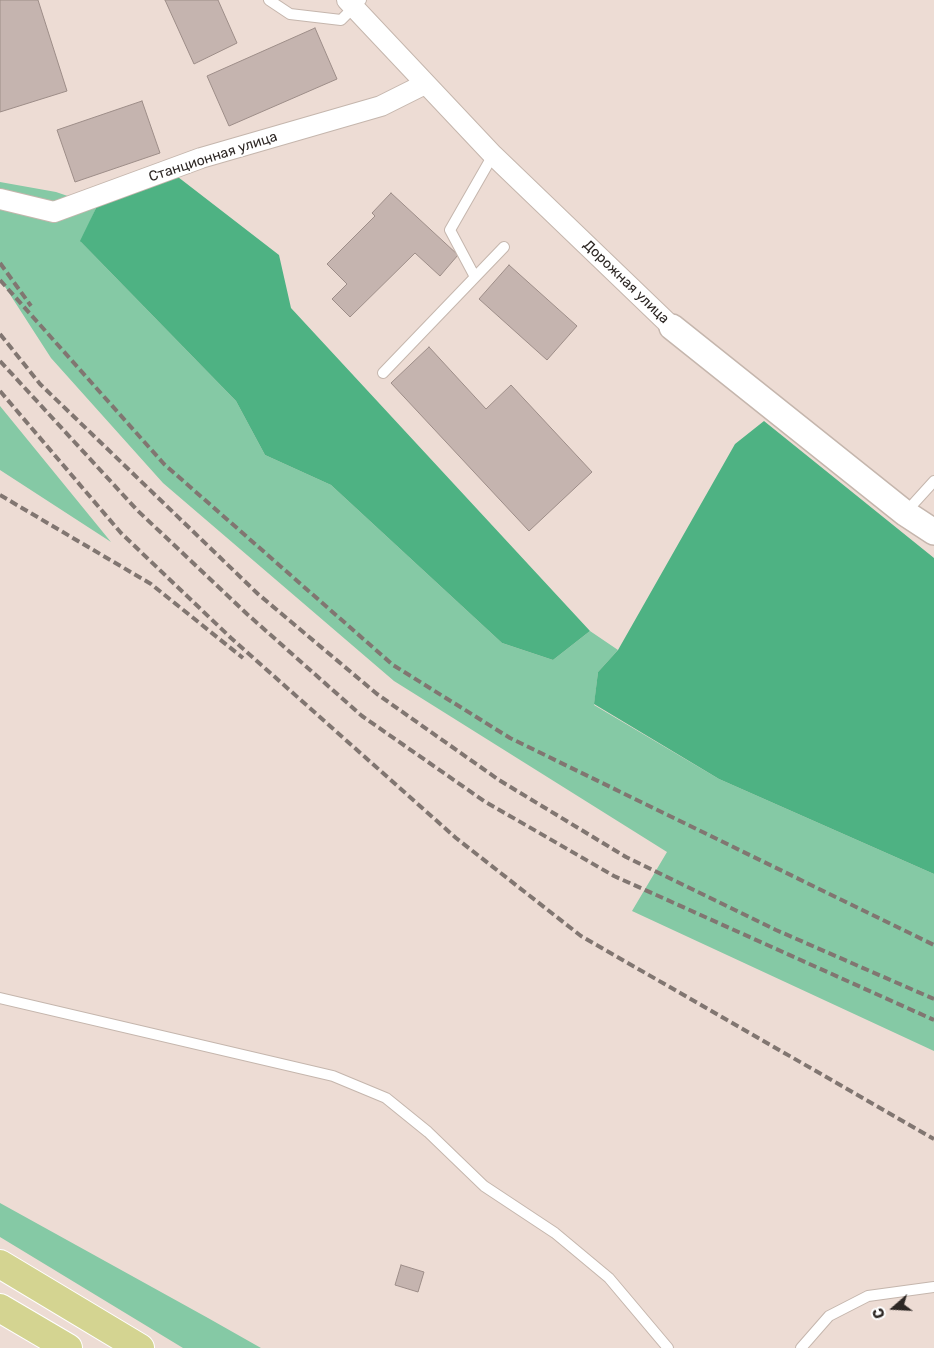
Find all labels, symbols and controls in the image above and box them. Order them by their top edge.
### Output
street label: Станционная улица [147,128,279,186]
street label: Дорожная улица [579,237,673,327]
north arrow [869,1283,919,1333]
text: С [870,1306,889,1320]

